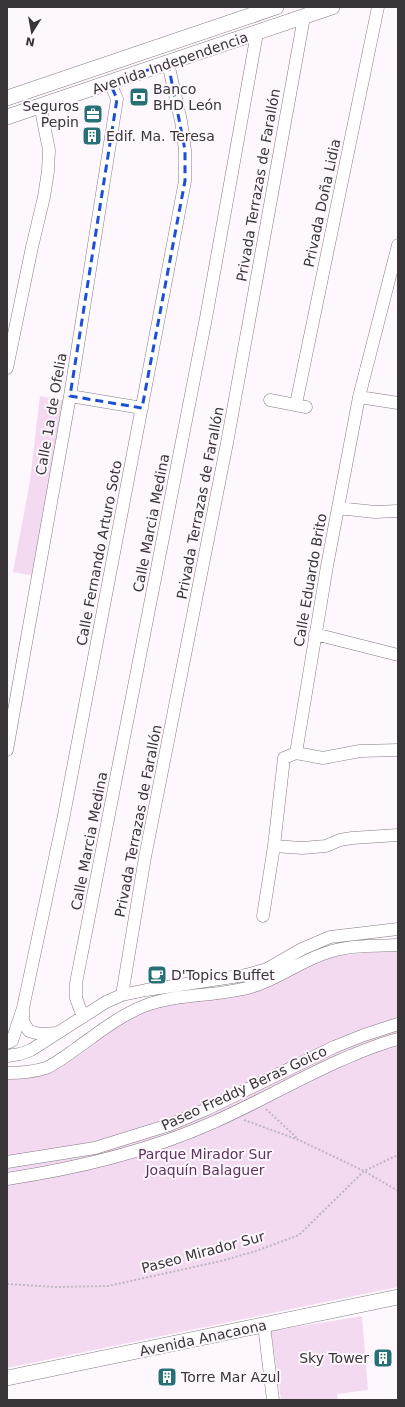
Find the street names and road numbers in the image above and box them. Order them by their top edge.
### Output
street label: Avenida Independencia [90,29,250,97]
street label: Privada Terrazas de Farallón [233,87,283,283]
street label: Privada Doña Lidia [301,137,343,269]
street label: Calle 1a de Ofelia [32,352,70,476]
street label: Privada Terrazas de Farallón [173,405,227,601]
street label: Calle Marcia Medina [130,452,172,594]
street label: Calle Fernando Arturo Soto [73,459,125,647]
street label: Calle Eduardo Brito [290,512,330,648]
street label: Privada Terrazas de Farallón [111,723,165,919]
street label: Calle Marcia Medina [68,770,110,912]
street label: Paseo Freddy Beras Goico [159,1043,329,1133]
street label: Paseo Mirador Sur [140,1228,267,1276]
street label: Avenida Anacaona [138,1317,268,1359]

